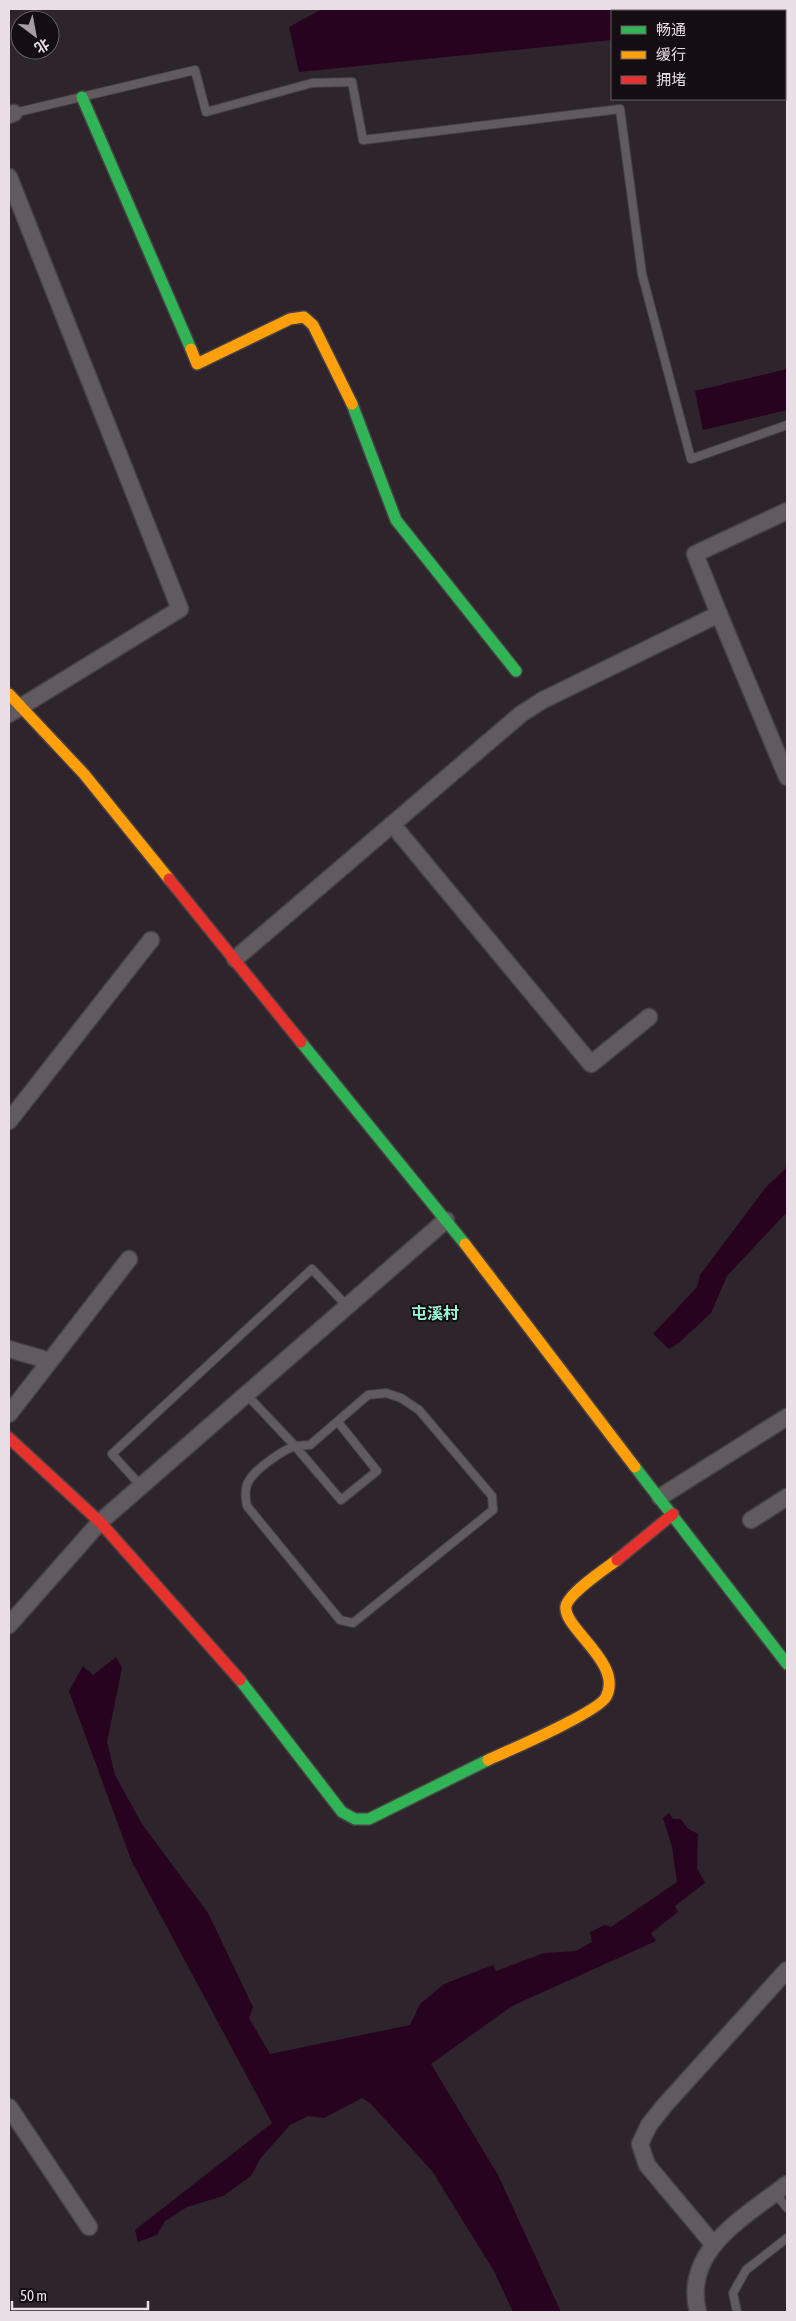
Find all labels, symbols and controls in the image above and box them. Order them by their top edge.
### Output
north arrow [10,10,60,60]
legend [611,10,786,100]
text: 畅通 [656,21,686,38]
text: 北 [32,36,52,57]
text: 缓行 [656,46,686,63]
text: 拥堵 [656,71,686,88]
district label: 屯溪村 [411,1304,459,1322]
scale bar [12,2278,149,2310]
text: 50 m [20,2287,47,2304]

